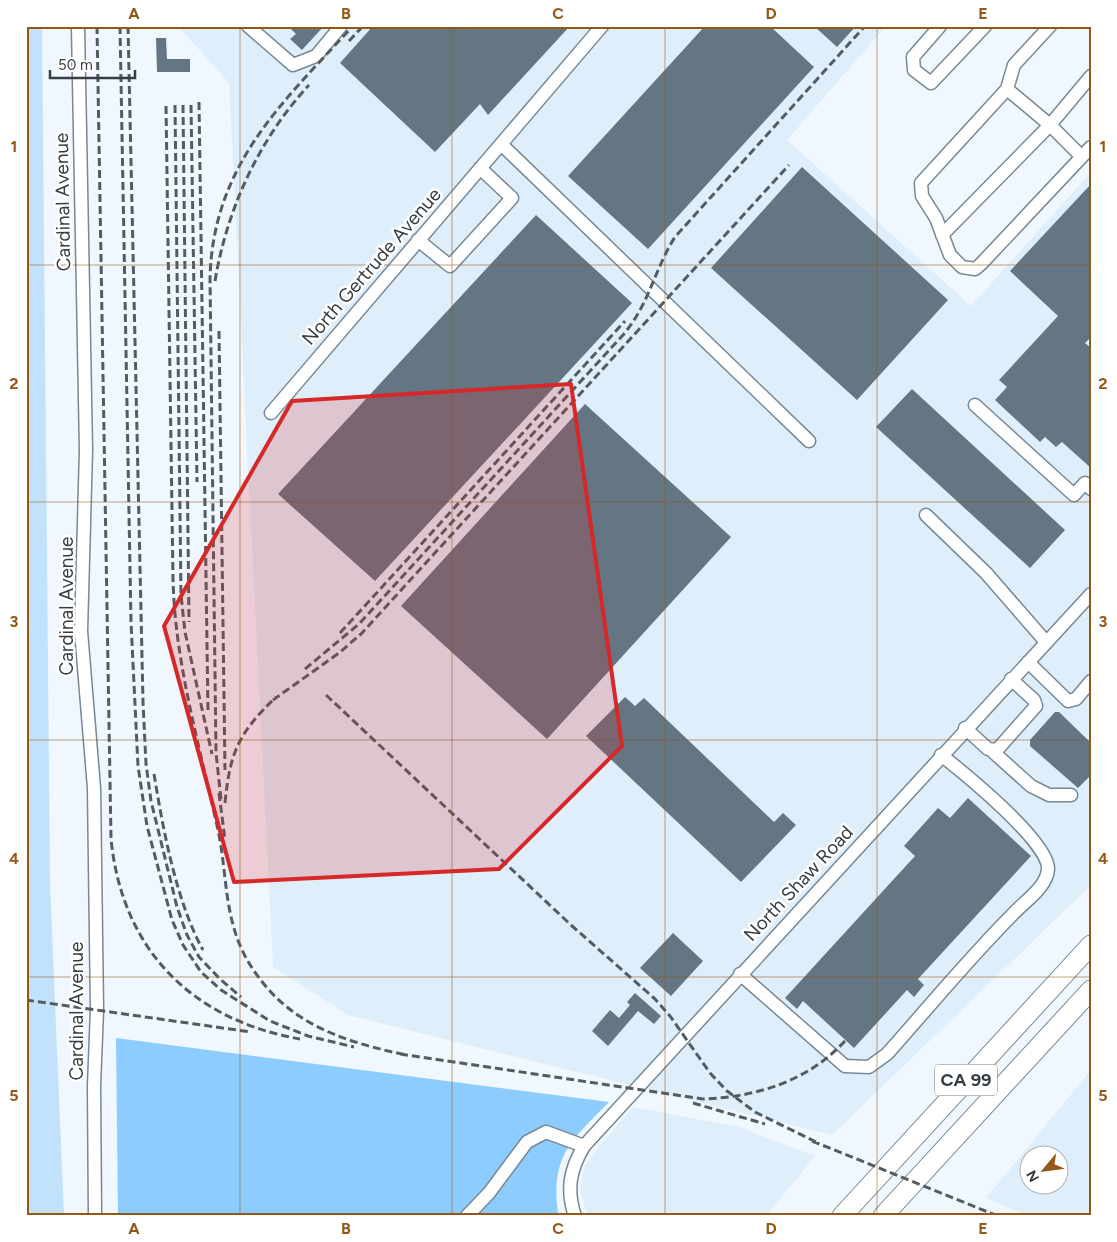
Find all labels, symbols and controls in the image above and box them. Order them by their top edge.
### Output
text: A [128,4,140,23]
text: B [341,4,351,23]
text: C [552,4,564,23]
text: D [765,4,777,23]
text: E [978,4,988,23]
scale bar [50,48,135,80]
text: 50 m [58,56,93,74]
street label: Cardinal Avenue [50,132,75,272]
text: 1 [11,137,17,156]
text: 1 [1100,137,1106,156]
street label: North Gertrude Avenue [297,183,446,350]
text: 2 [9,374,19,393]
text: 2 [1098,374,1108,393]
street label: Cardinal Avenue [55,537,78,675]
text: 3 [10,612,19,631]
text: 3 [1099,612,1108,631]
street label: North Shaw Road [739,821,858,946]
text: 4 [9,849,19,868]
text: 4 [1098,849,1108,868]
street label: Cardinal Avenue [65,942,88,1080]
road number: CA 99 [935,1064,997,1096]
text: 5 [9,1086,19,1105]
text: 5 [1098,1086,1108,1105]
north arrow [1020,1144,1070,1194]
text: N [1023,1167,1043,1185]
text: A [128,1219,140,1238]
text: B [341,1219,351,1238]
text: C [552,1219,564,1238]
text: D [765,1219,777,1238]
text: E [978,1219,988,1238]

